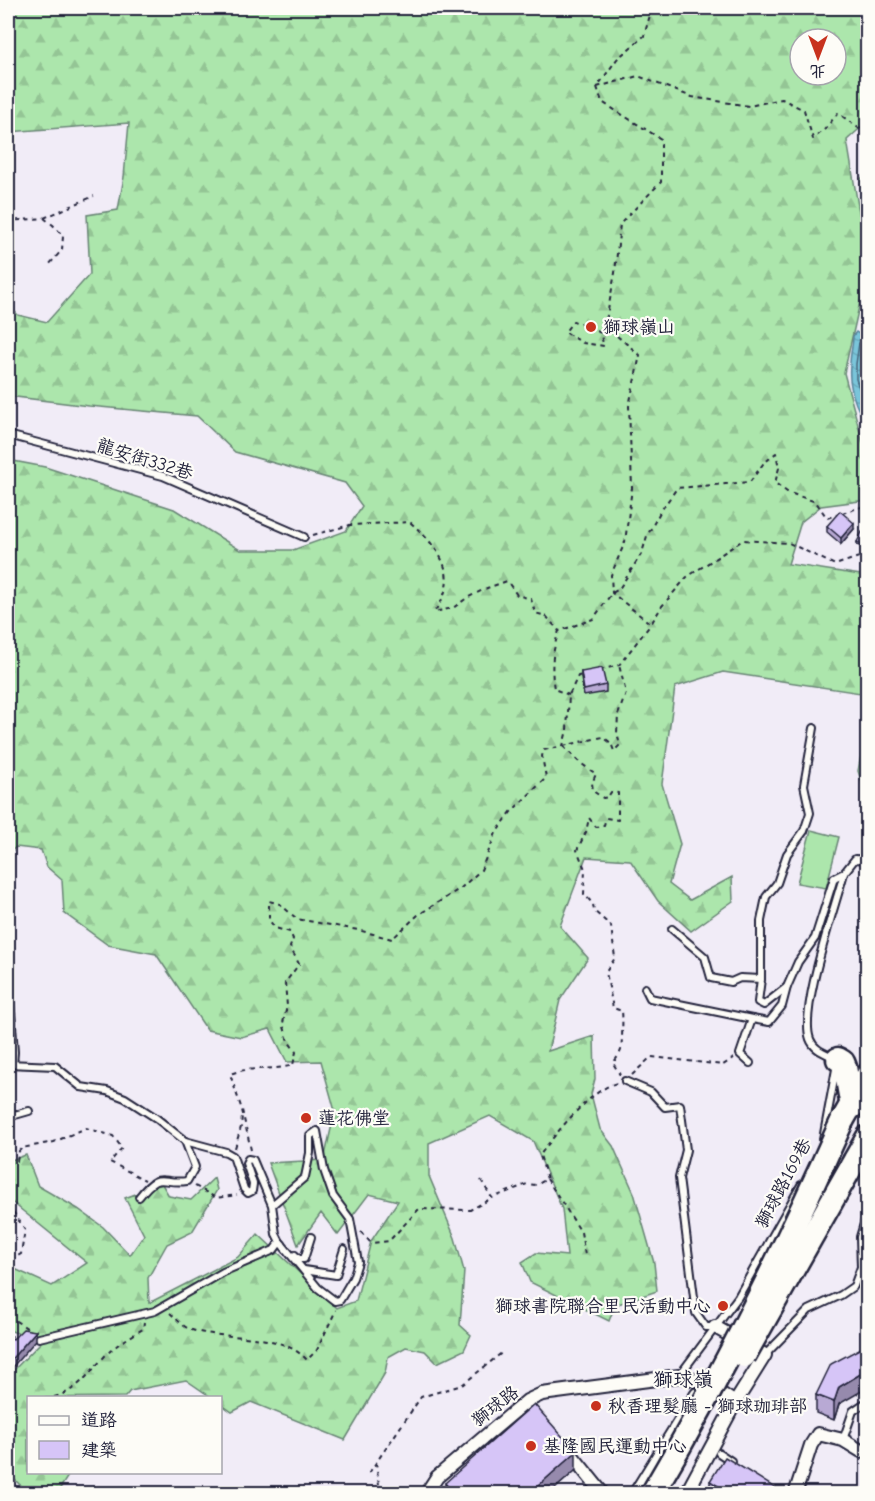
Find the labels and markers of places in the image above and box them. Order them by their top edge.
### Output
place label: 獅球嶺山 [603,317,675,338]
marker: 獅球嶺山 [584,320,598,334]
place label: 蓮花佛堂 [318,1108,390,1129]
marker: 蓮花佛堂 [299,1111,313,1125]
place label: 獅球書院聯合里民活動中心 [495,1296,711,1317]
marker: 獅球書院聯合里民活動中心 [716,1299,730,1313]
place label: 秋香理髮廳 - 獅球珈琲部 [608,1396,807,1417]
marker: 秋香理髮廳 - 獅球珈琲部 [589,1399,603,1413]
place label: 基隆國民運動中心 [543,1436,687,1457]
marker: 基隆國民運動中心 [524,1439,538,1453]

